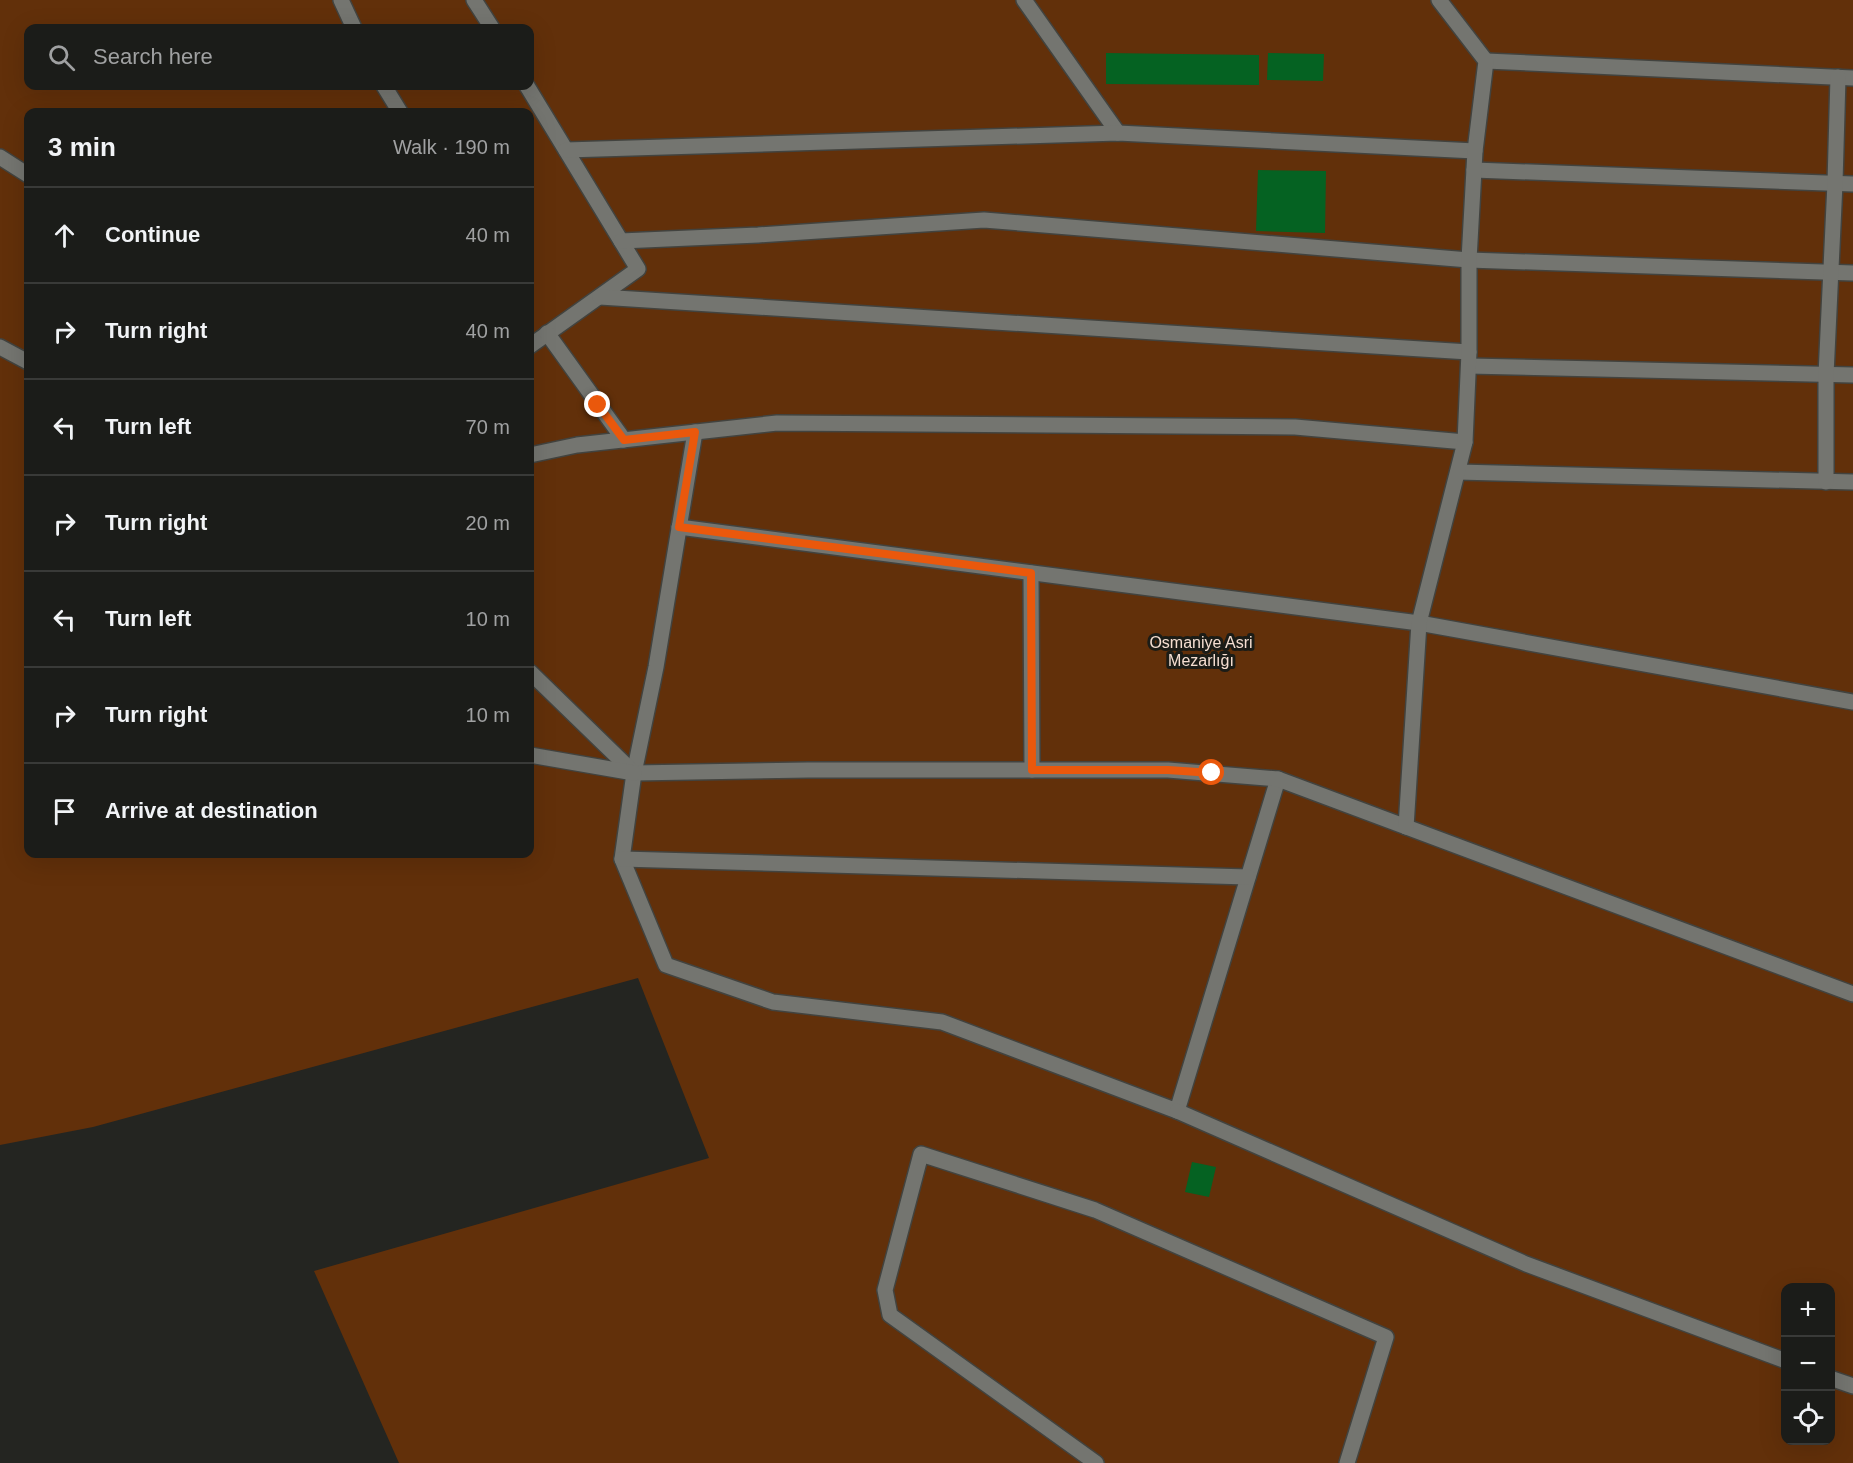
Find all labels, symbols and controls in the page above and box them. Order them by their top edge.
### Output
search box [24,24,534,90]
icon: search [45,41,78,74]
text: Search here [93,44,213,69]
text: 3 min [48,132,116,162]
text: Walk · 190 m [393,136,510,158]
icon: ahead [48,219,81,252]
text: Continue [105,222,200,247]
text: 40 m [466,224,510,246]
icon: right [48,315,81,348]
text: Turn right [105,318,207,343]
text: 40 m [466,320,510,342]
route end [584,391,610,417]
icon: left [48,411,81,444]
text: Turn left [105,414,191,439]
text: 70 m [466,416,510,438]
icon: right [48,507,81,540]
text: Turn right [105,510,207,535]
text: 20 m [466,512,510,534]
icon: left [48,603,81,636]
text: Turn left [105,606,191,631]
text: 10 m [466,608,510,630]
park label: Osmaniye Asri Mezarlığı [1149,634,1253,669]
icon: right [48,699,81,732]
text: Turn right [105,702,207,727]
text: 10 m [466,704,510,726]
route start [1198,759,1224,785]
icon: arrive [48,795,81,828]
text: Arrive at destination [105,798,318,823]
map controls [1781,1283,1835,1445]
button: + [1781,1283,1835,1337]
button: − [1781,1337,1835,1391]
button: locate [1781,1391,1835,1445]

